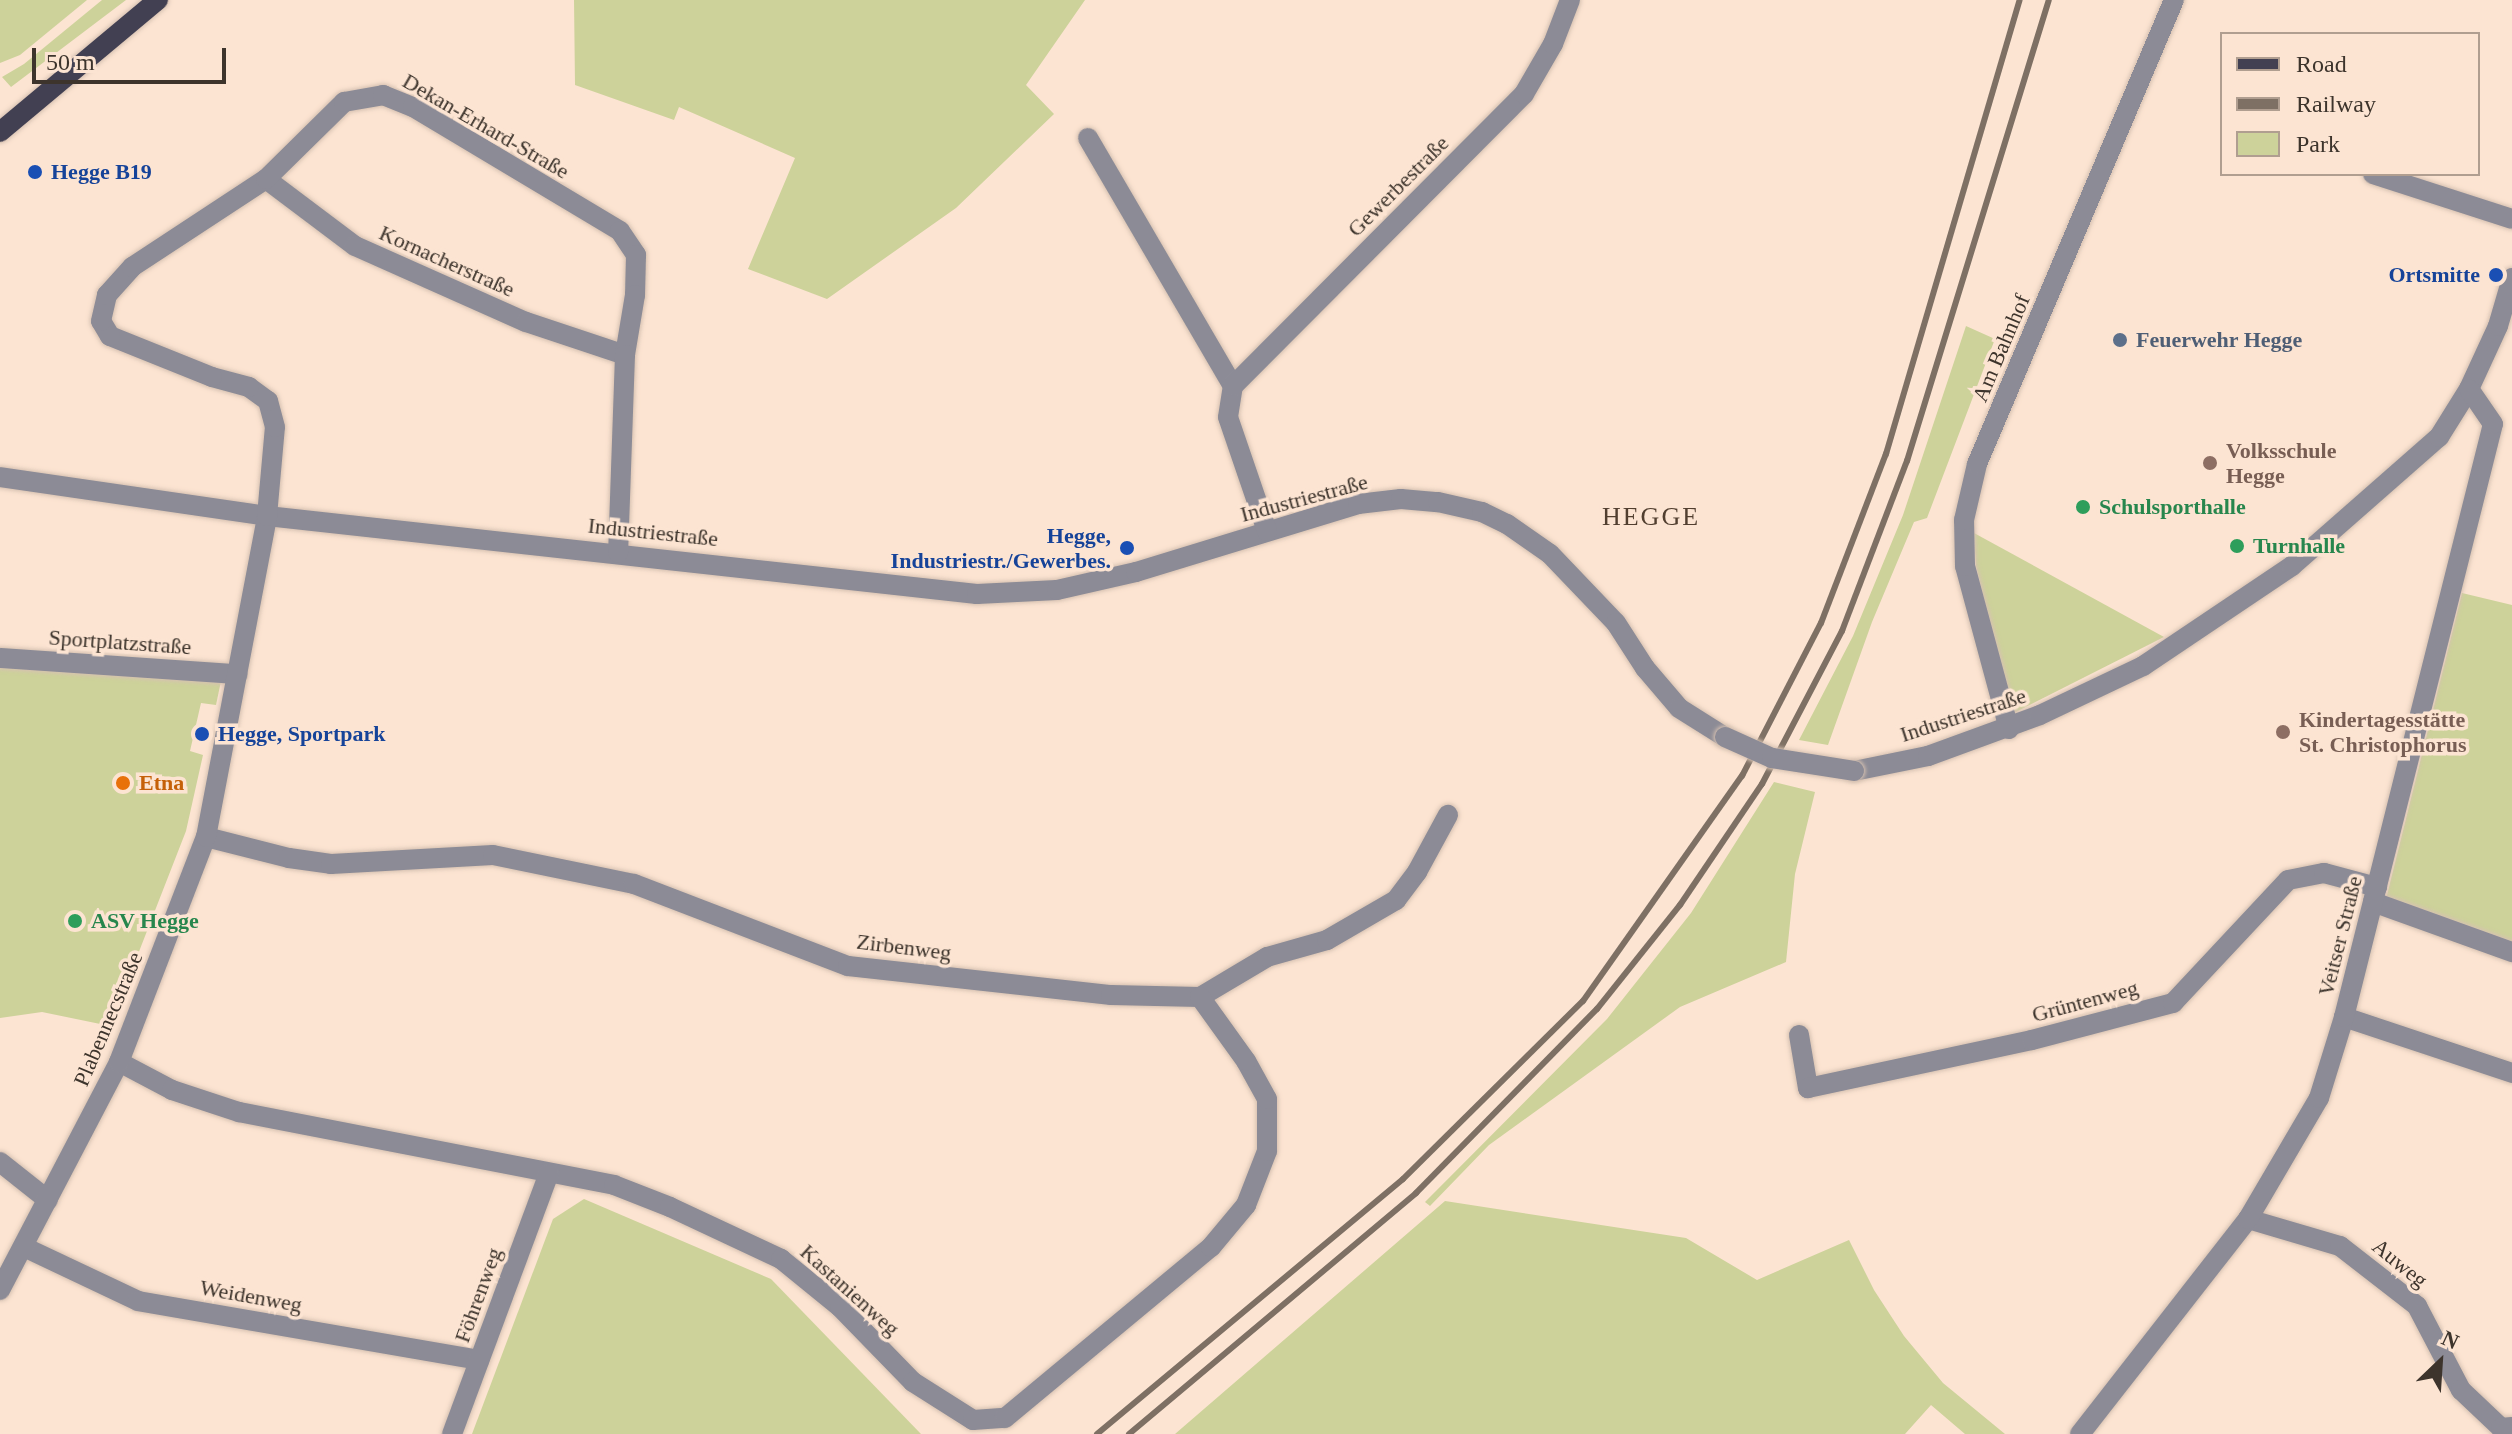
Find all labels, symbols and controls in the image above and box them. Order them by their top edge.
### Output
scale bar [36,32,230,82]
legend [2220,32,2480,176]
text: 50 m [46,49,95,75]
text: Road [2296,51,2347,77]
street label: Dekan-Erhard-Straße [398,68,574,184]
text: Railway [2296,91,2376,117]
street label: Gewerbestraße [1342,130,1454,242]
text: Park [2296,131,2340,157]
place label: Hegge B19 [51,159,152,185]
marker: Hegge B19 [26,163,44,181]
street label: Kornacherstraße [375,219,519,303]
place label: Ortsmitte [2388,262,2480,288]
marker: Ortsmitte [2487,266,2505,284]
street label: Am Bahnhof [1967,290,2035,406]
place label: Feuerwehr Hegge [2136,327,2303,353]
marker: Feuerwehr Hegge [2111,331,2129,349]
place label: Volksschule Hegge [2226,437,2336,488]
marker: Volksschule Hegge [2201,454,2219,472]
street label: Industriestraße [1237,468,1371,528]
place label: Schulsporthalle [2099,494,2246,520]
marker: Schulsporthalle [2074,498,2092,516]
district label: HEGGE [1602,501,1700,533]
street label: Industriestraße [587,512,719,552]
place label: Hegge, Industriestr./Gewerbes. [891,522,1111,574]
place label: Turnhalle [2253,533,2345,559]
marker: Turnhalle [2228,537,2246,555]
marker: Hegge, Industriestr./Gewerbes. [1118,539,1136,557]
street label: Sportplatzstraße [48,624,192,660]
street label: Industriestraße [1897,682,2029,748]
place label: Kindertagesstätte St. Christophorus [2299,706,2466,758]
place label: Hegge, Sportpark [218,721,385,747]
marker: Kindertagesstätte St. Christophorus [2274,723,2292,741]
marker: Hegge, Sportpark [193,725,211,743]
place label: Etna [139,770,184,796]
marker: Etna [114,774,132,792]
street label: Veitser Straße [2312,873,2368,999]
place label: ASV Hegge [91,908,199,934]
marker: ASV Hegge [66,912,84,930]
street label: Zirbenweg [855,928,953,966]
street label: Plabennecstraße [68,948,148,1090]
street label: Grüntenweg [2029,974,2141,1028]
street label: Auweg [2367,1233,2433,1293]
street label: Kastanienweg [795,1238,905,1342]
street label: Föhrenweg [449,1244,507,1346]
street label: Weidenweg [198,1274,304,1318]
north arrow [2400,1322,2480,1402]
text: N [2438,1325,2463,1354]

